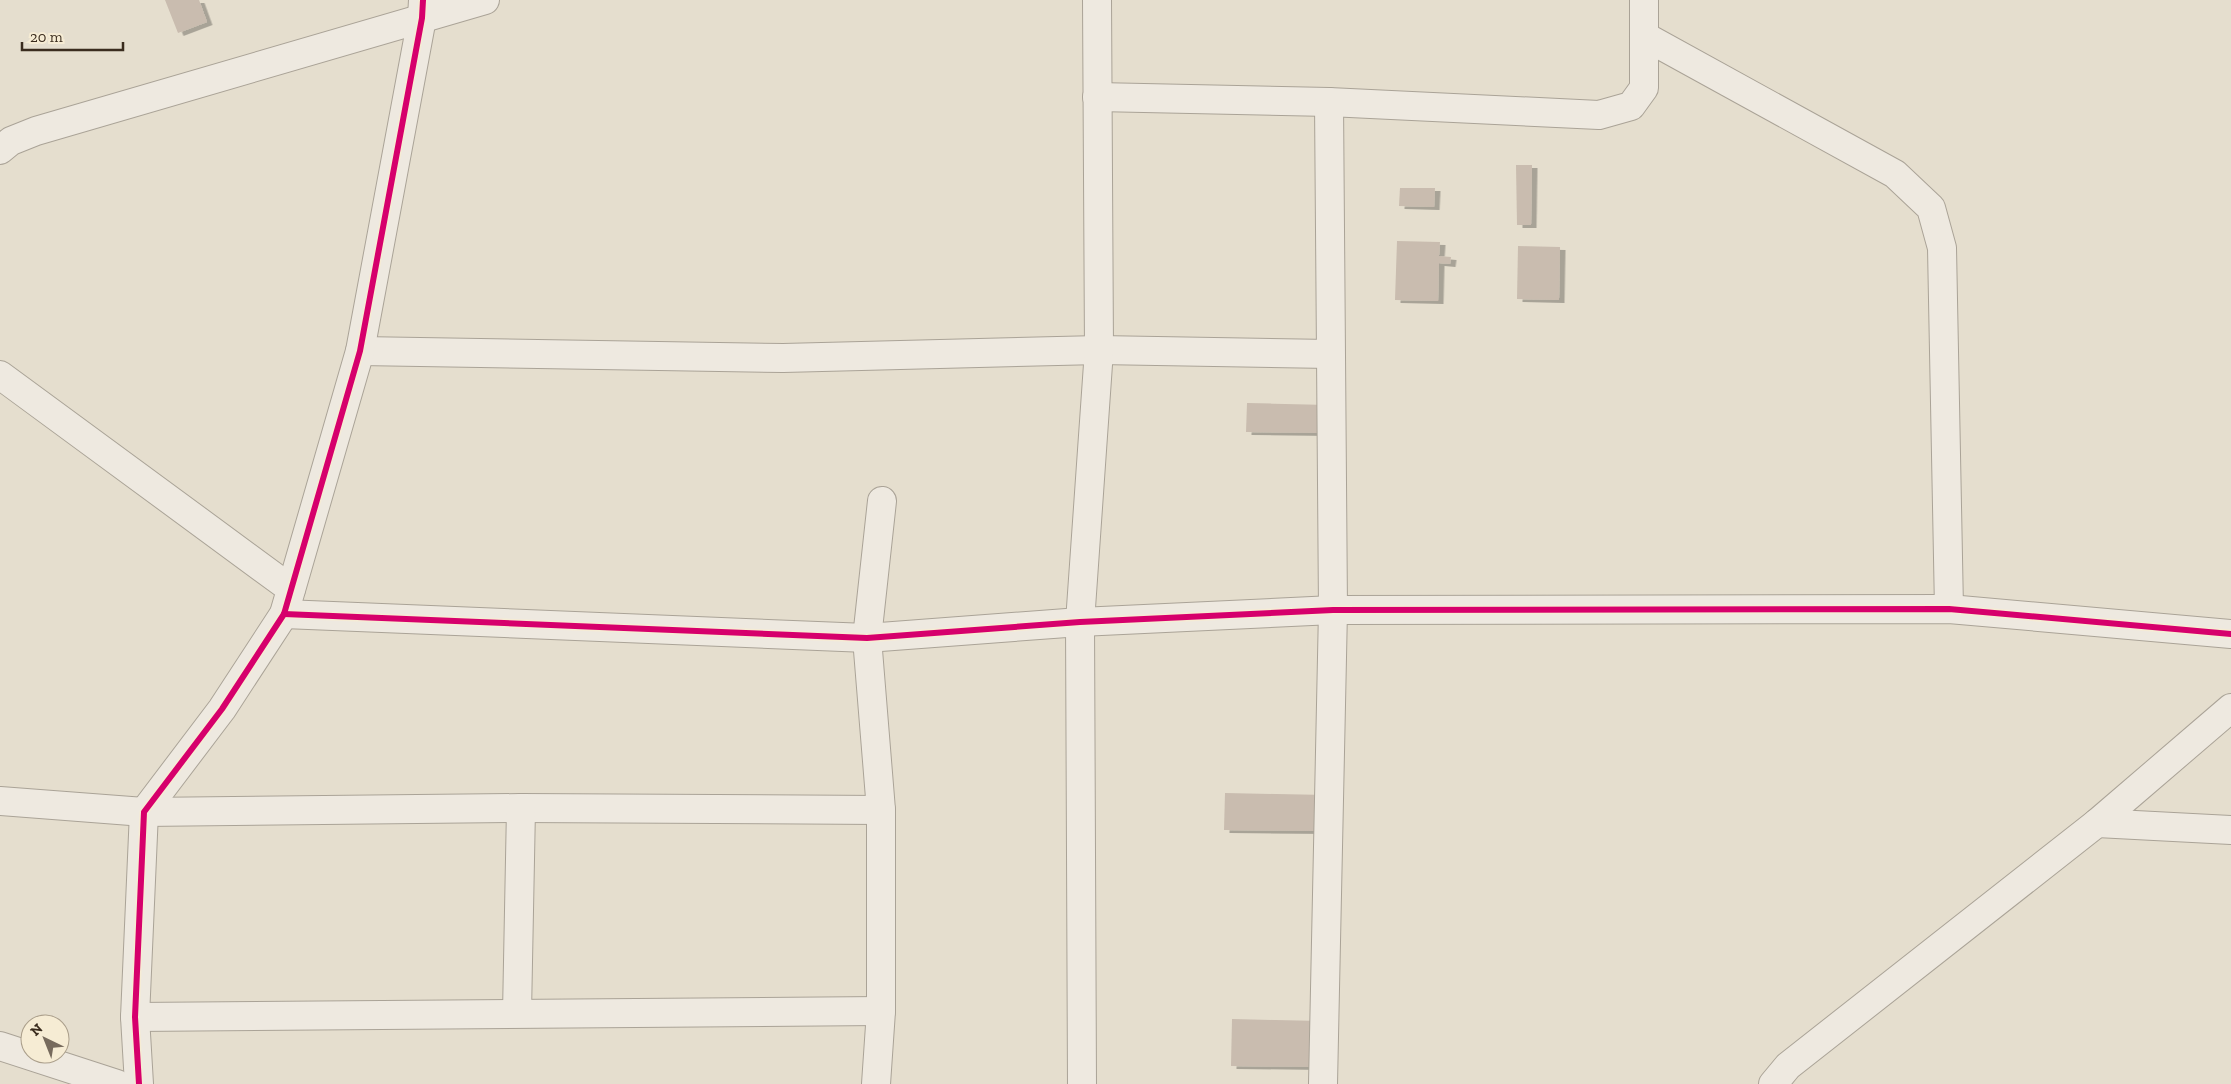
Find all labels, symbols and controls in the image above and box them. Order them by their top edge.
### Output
scale bar [22,20,124,52]
text: 20 m [30,28,63,46]
north arrow [20,1014,70,1064]
text: N [27,1020,46,1040]

